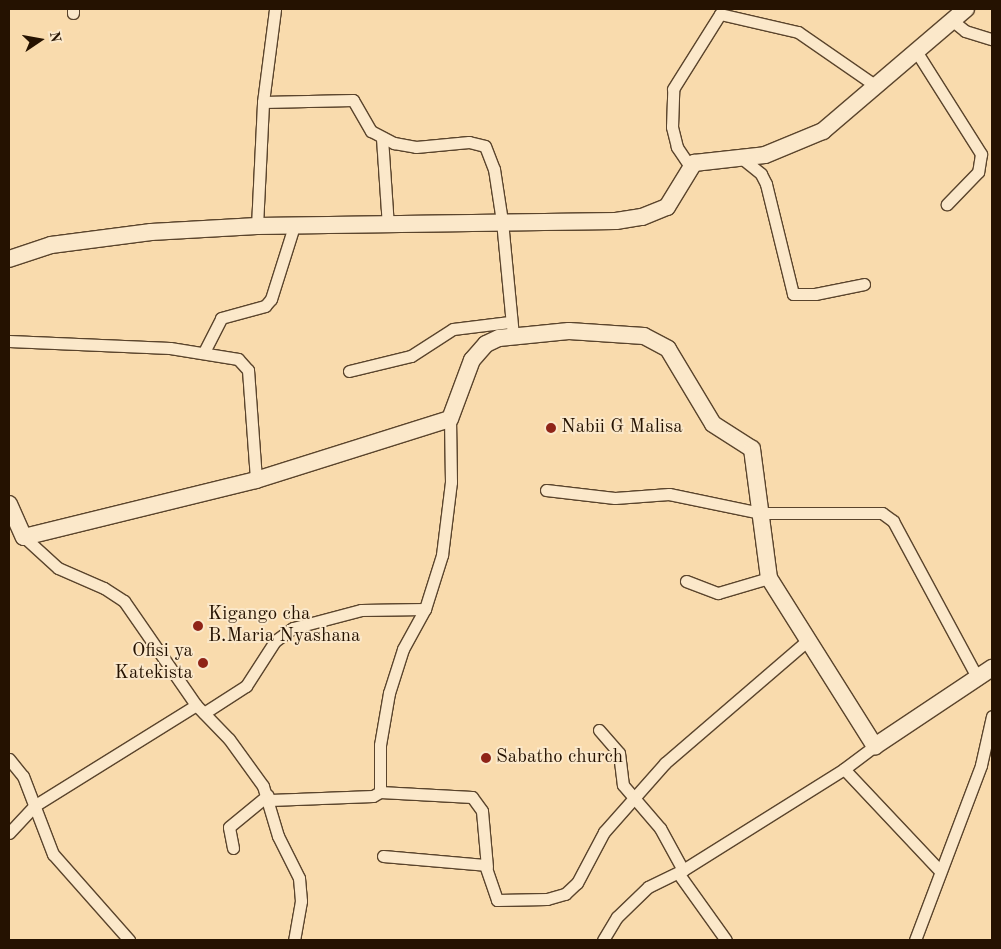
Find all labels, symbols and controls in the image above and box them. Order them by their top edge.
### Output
north arrow [15,15,65,65]
text: N [47,30,63,44]
place label: Nabii G Malisa [561,417,683,439]
marker: Nabii G Malisa [545,422,557,434]
place label: Kigango cha B.Maria Nyashana [208,604,360,648]
marker: Kigango cha B.Maria Nyashana [192,620,204,632]
place label: Ofisi ya Katekista [115,641,193,685]
marker: Ofisi ya Katekista [197,657,209,669]
place label: Sabatho church [496,747,623,769]
marker: Sabatho church [480,752,492,764]

